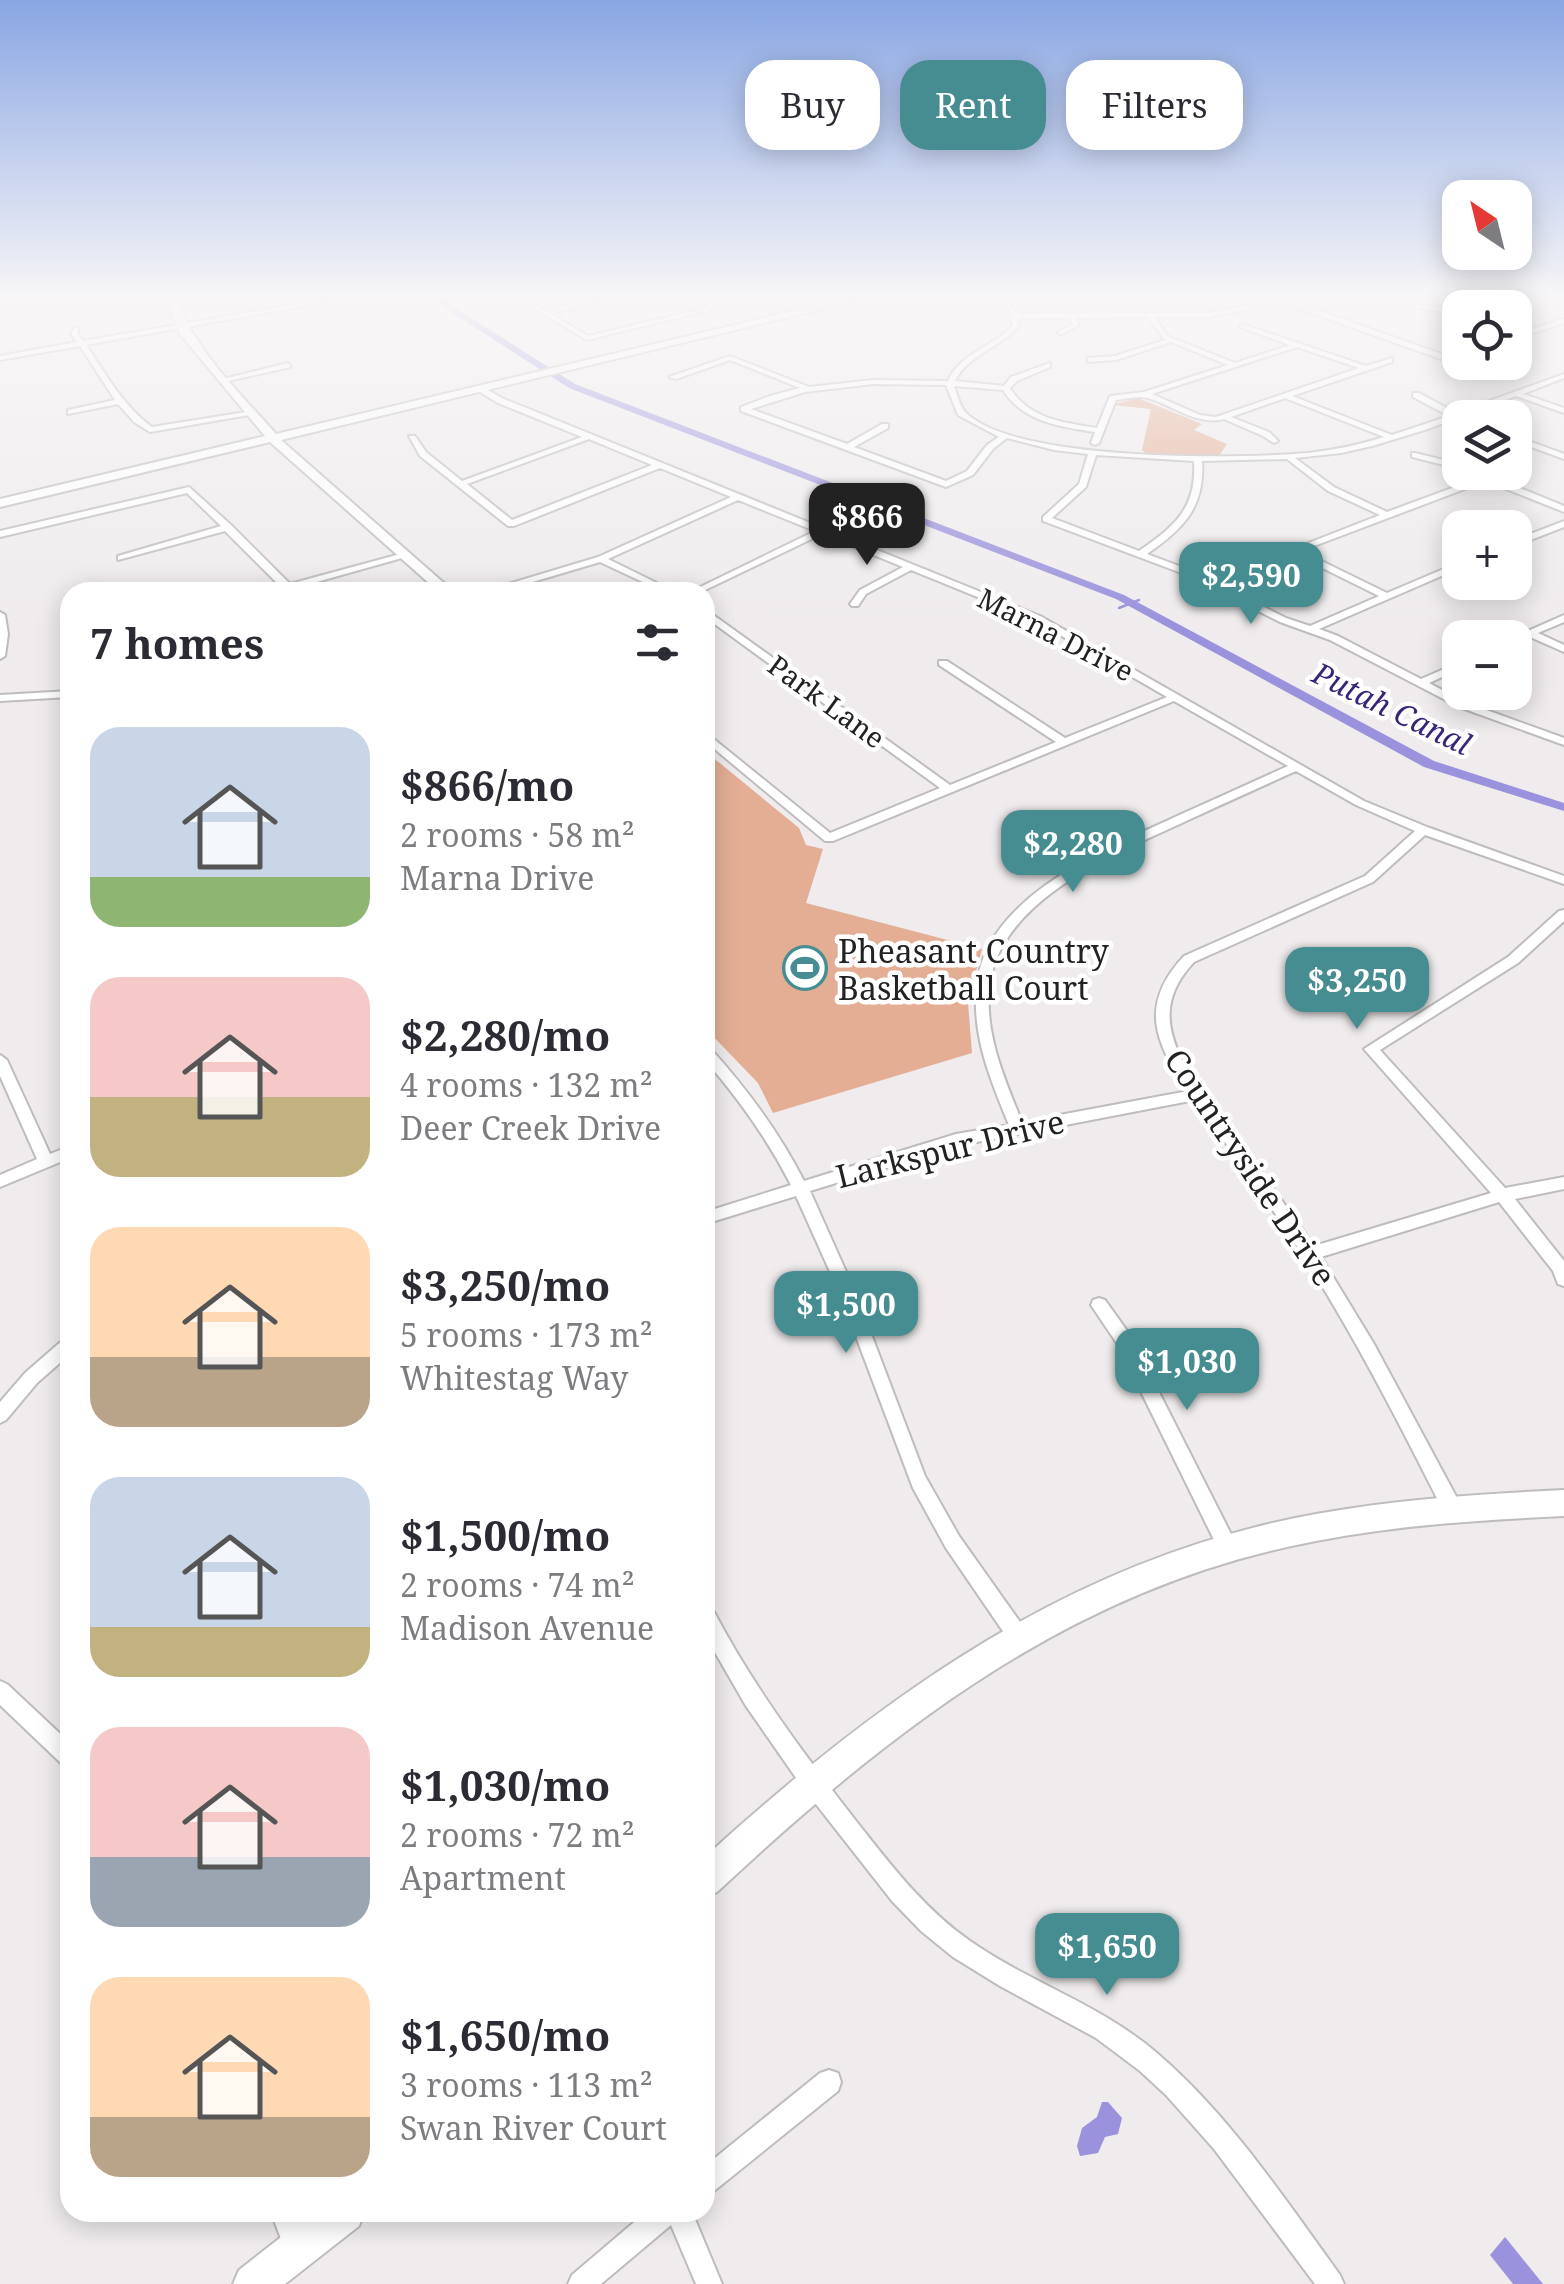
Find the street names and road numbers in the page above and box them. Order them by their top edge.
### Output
street label: Marna Drive [972,578,1140,690]
street label: Park Lane [761,646,893,756]
street label: Countryside Drive [1156,1040,1346,1294]
street label: Larkspur Drive [831,1099,1069,1197]

